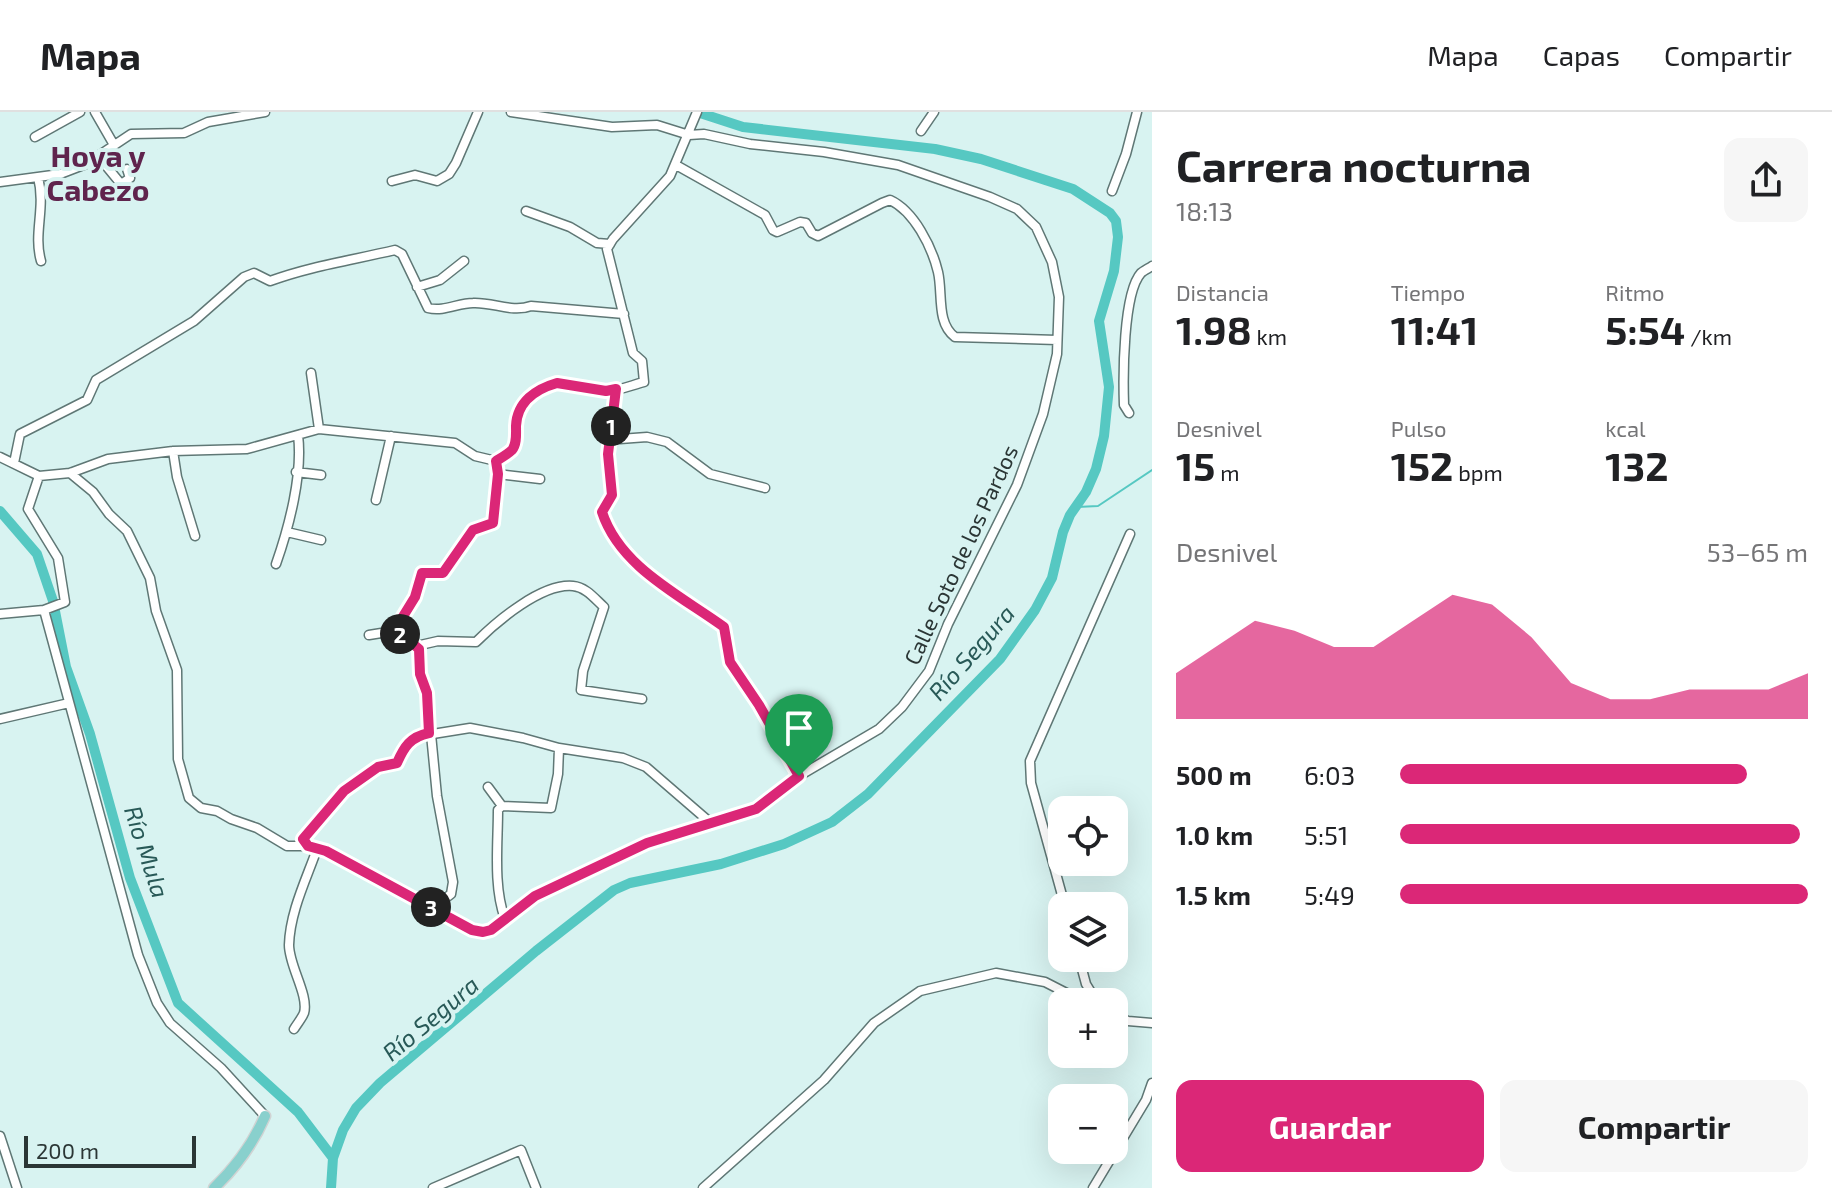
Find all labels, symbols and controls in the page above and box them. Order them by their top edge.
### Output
text: Mapa [40,32,141,78]
text: Mapa [1427,38,1499,72]
text: Capas [1543,38,1620,72]
text: Compartir [1664,38,1792,72]
district label: Hoya y Cabezo [47,137,149,207]
text: Carrera nocturna [1176,138,1531,191]
button: share [1724,138,1808,222]
text: 18:13 [1176,195,1233,226]
text: Distancia [1176,279,1269,305]
text: Tiempo [1391,279,1465,305]
text: Ritmo [1605,279,1665,305]
text: 1.98 [1176,305,1252,353]
text: 11:41 [1391,305,1478,353]
text: 5:54 [1605,305,1685,353]
text: km [1252,323,1287,349]
text: /km [1685,323,1732,349]
pin: 1 [591,406,631,446]
text: 1 [606,413,616,439]
text: Desnivel [1176,415,1262,441]
text: Pulso [1391,415,1446,441]
text: kcal [1605,415,1646,441]
street label: Calle Soto de los Pardos [898,441,1022,669]
text: 15 [1176,441,1215,489]
text: 152 [1391,441,1453,489]
text: 132 [1605,441,1669,489]
text: m [1215,459,1240,485]
text: bpm [1453,459,1503,485]
text: Desnivel [1176,536,1277,567]
text: 53–65 m [1707,536,1808,567]
water label: Río Segura [922,599,1020,705]
pin: 2 [380,614,420,654]
text: 2 [394,621,406,647]
pin [765,694,833,776]
icon: arrive [777,706,821,750]
text: 500 m [1176,759,1252,790]
text: 6:03 [1304,759,1355,790]
map controls [1048,796,1128,1164]
button: locate [1048,796,1128,876]
water label: Río Mula [119,802,176,901]
text: 1.0 km [1176,819,1253,850]
text: 5:51 [1304,819,1348,850]
text: 1.5 km [1176,879,1251,910]
text: 5:49 [1304,879,1355,910]
pin: 3 [411,887,451,927]
button: layers [1048,892,1128,972]
text: 3 [425,894,437,920]
water label: Río Segura [376,969,484,1066]
button: + [1048,988,1128,1068]
button: Guardar [1176,1080,1484,1172]
button: Compartir [1500,1080,1808,1172]
button: − [1048,1084,1128,1164]
scale bar [24,1132,196,1168]
text: 200 m [36,1137,99,1163]

